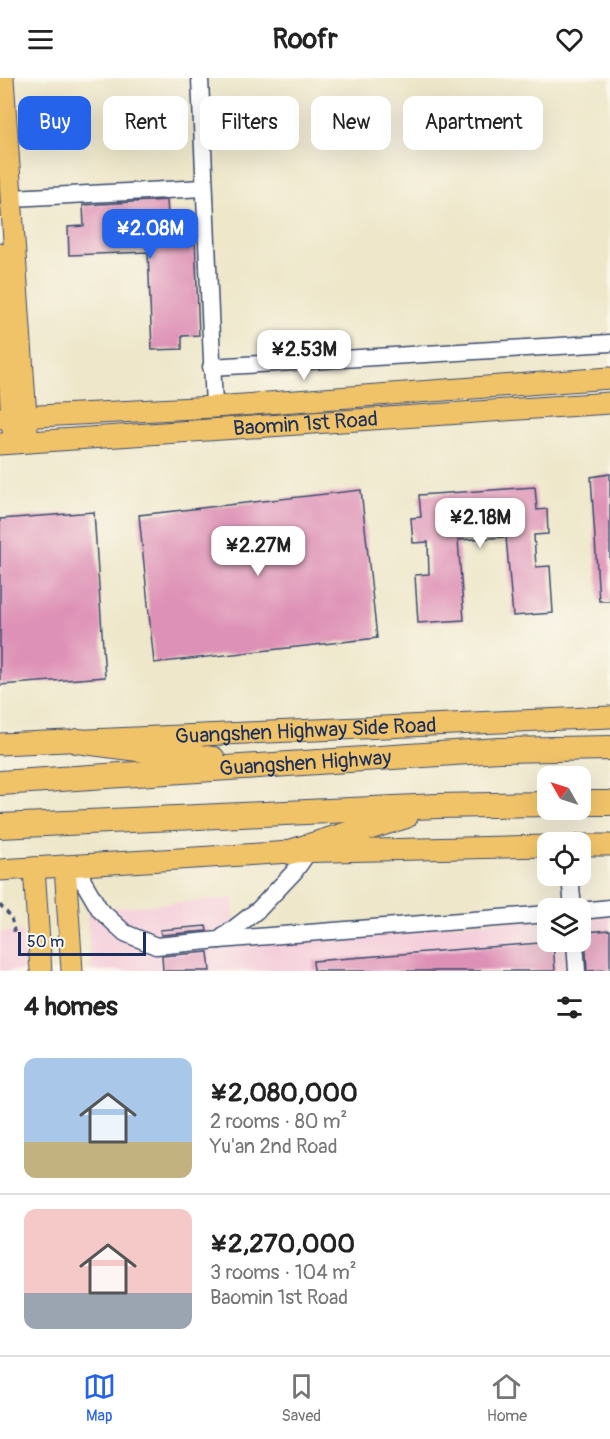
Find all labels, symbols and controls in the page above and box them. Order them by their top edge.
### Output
icon: menu [24,23,57,56]
text: Roofr [272,23,338,56]
icon: heart [553,23,586,56]
chip: Buy [18,96,91,150]
chip: Rent [103,96,188,150]
chip: Filters [200,96,299,150]
chip: New [311,96,391,150]
chip: Apartment [403,96,543,150]
pin: ¥2.08M [101,209,199,260]
text: ¥2.08M [116,216,184,241]
pin: ¥2.53M [255,330,353,381]
text: ¥2.53M [271,337,337,362]
street label: Baomin 1st Road [232,405,379,442]
pin: ¥2.18M [431,498,529,549]
text: ¥2.18M [449,505,511,530]
pin: ¥2.27M [209,526,307,577]
text: ¥2.27M [225,533,291,558]
street label: Guangshen Highway Side Road [174,711,437,750]
street label: Guangshen Highway [218,744,392,782]
north arrow [537,766,591,820]
map controls [537,766,591,952]
button: locate [537,832,591,886]
button: layers [537,898,591,952]
scale bar [18,929,146,956]
text: 50 m [27,932,64,952]
text: 4 homes [24,991,118,1023]
icon: filters [553,991,586,1024]
text: ¥2,080,000 [210,1077,358,1109]
icon: home [72,1082,144,1154]
text: 2 rooms · 80 m² [210,1109,347,1134]
text: Yu'an 2nd Road [210,1134,337,1159]
text: ¥2,270,000 [210,1228,355,1260]
icon: home [72,1233,144,1305]
text: 3 rooms · 104 m² [210,1260,357,1285]
text: Baomin 1st Road [210,1285,348,1310]
tab: Map [83,1370,116,1426]
tab: Saved [281,1370,321,1426]
tab: Home [487,1370,527,1426]

